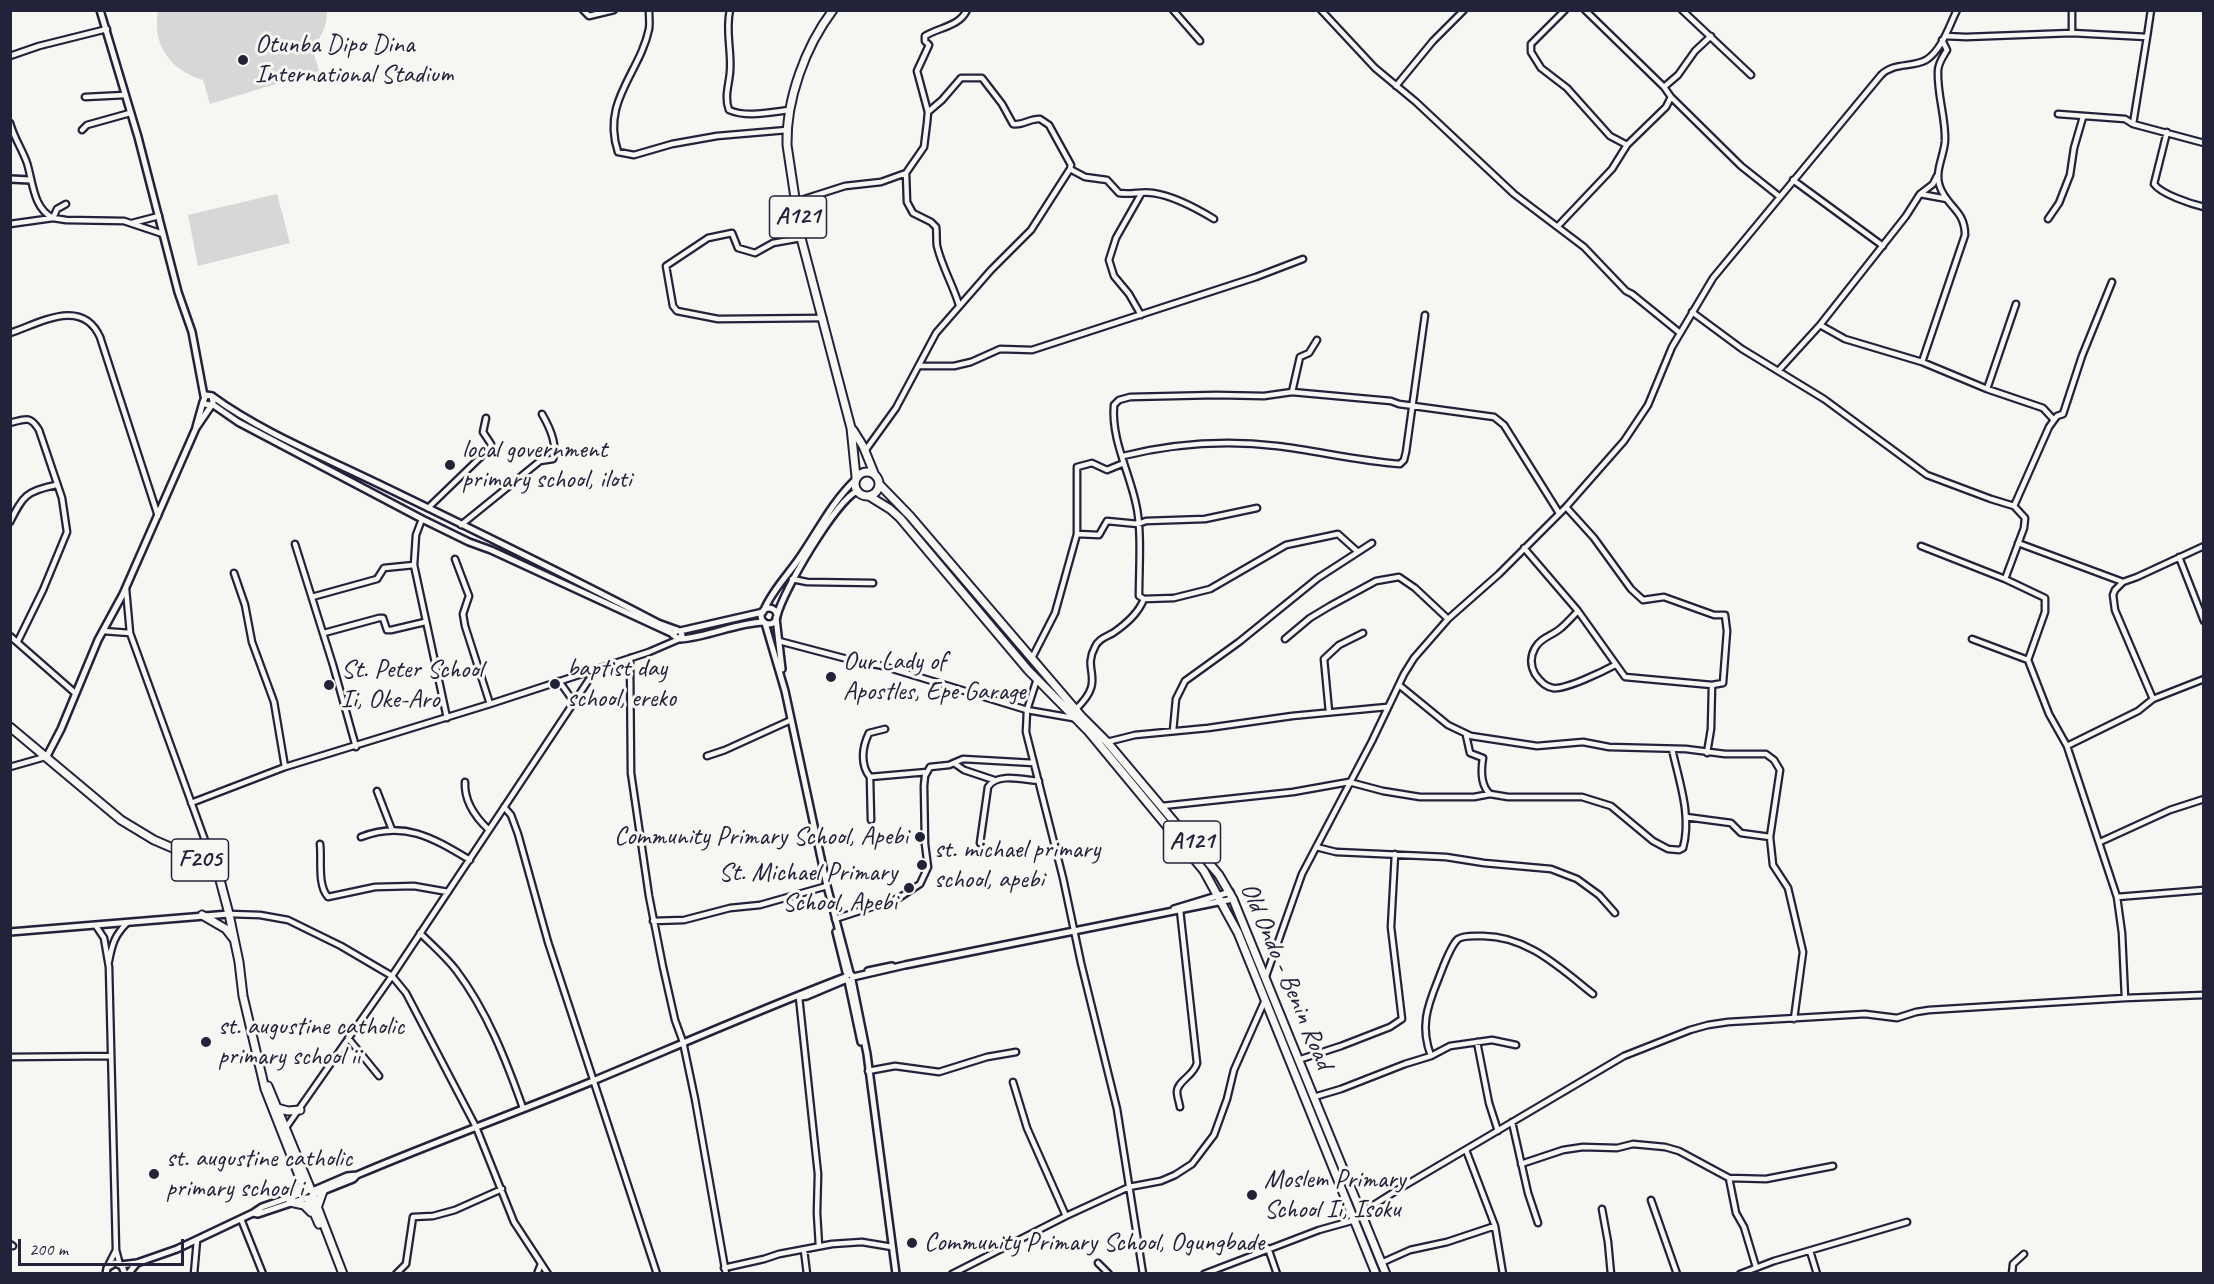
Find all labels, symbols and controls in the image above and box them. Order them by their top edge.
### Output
place label: Otunba Dipo Dina International Stadium [255,29,453,90]
marker: Otunba Dipo Dina International Stadium [236,53,250,67]
road number: A121 [770,196,826,238]
place label: local government primary school, iloti [462,434,631,496]
marker: local government primary school, iloti [443,458,457,472]
place label: Our Lady of Apostles, Epe Garage [843,646,1025,708]
place label: baptist day school, ereko [567,653,676,714]
place label: St. Peter School Ii, Oke-Aro [341,654,483,716]
marker: Our Lady of Apostles, Epe Garage [824,670,838,684]
marker: baptist day school, ereko [548,677,562,691]
marker: St. Peter School Ii, Oke-Aro [322,678,336,692]
place label: Community Primary School, Apebi [614,821,908,853]
road number: A121 [1164,821,1220,863]
marker: Community Primary School, Apebi [913,830,927,844]
place label: st. michael primary school, apebi [934,834,1100,896]
road number: F205 [172,839,228,881]
place label: St. Michael Primary School, Apebi [718,857,897,918]
marker: st. michael primary school, apebi [915,858,929,872]
street label: Old Ondo - Benin Road [1233,878,1339,1074]
marker: St. Michael Primary School, Apebi [902,881,916,895]
place label: st. augustine catholic primary school ii [218,1011,404,1072]
marker: st. augustine catholic primary school ii [199,1035,213,1049]
place label: st. augustine catholic primary school i [166,1143,352,1204]
place label: Moslem Primary School Ii, Isoku [1264,1164,1405,1226]
marker: st. augustine catholic primary school i [147,1167,161,1181]
marker: Moslem Primary School Ii, Isoku [1245,1188,1259,1202]
scale bar [21,1227,188,1265]
place label: Community Primary School, Ogungbade [924,1227,1264,1259]
marker: Community Primary School, Ogungbade [905,1236,919,1250]
text: 200 m [29,1238,68,1260]

